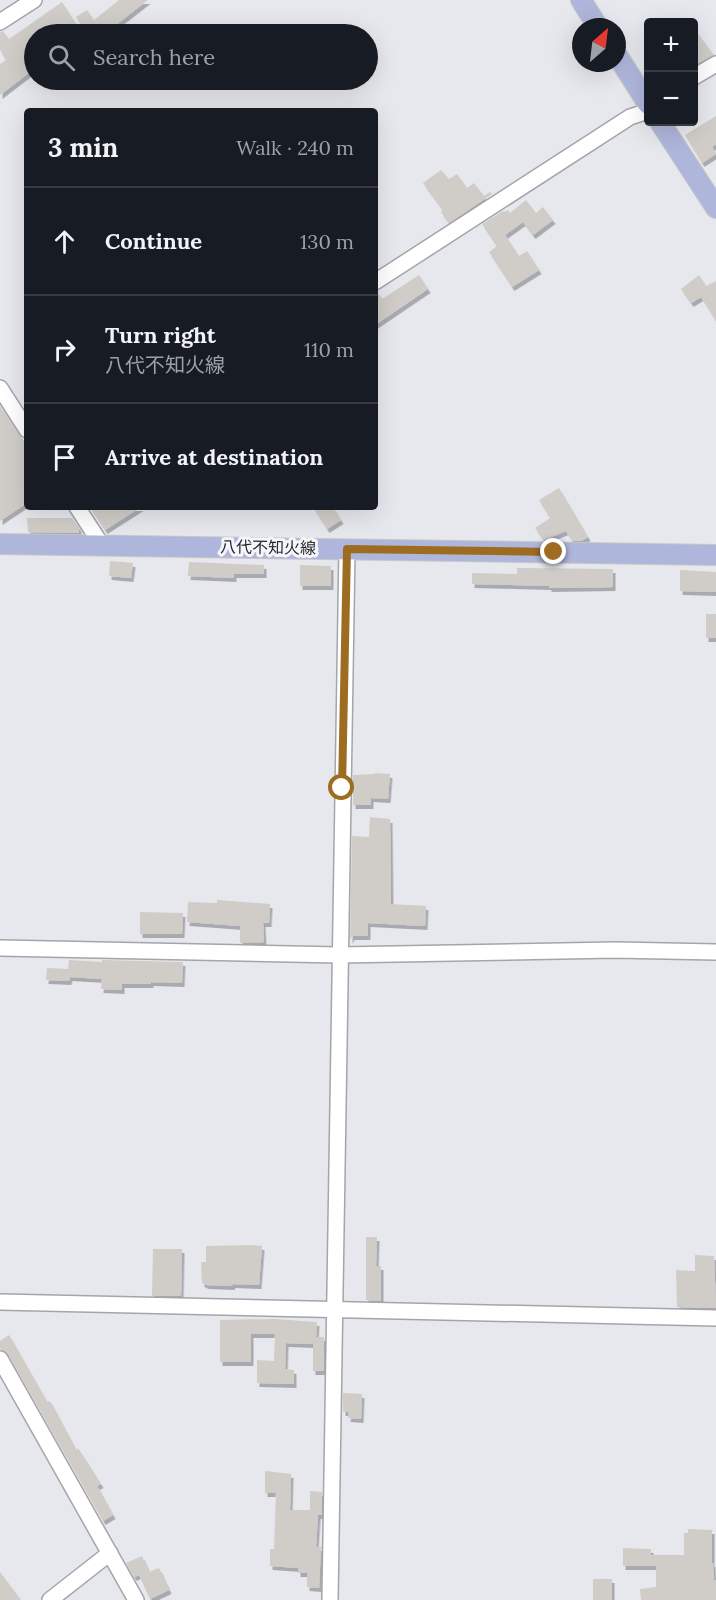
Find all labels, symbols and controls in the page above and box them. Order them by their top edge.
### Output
north arrow [572,18,626,72]
map controls [644,18,698,126]
button: + [644,18,698,72]
search box [24,24,378,90]
icon: search [45,41,78,74]
text: Search here [93,43,215,71]
button: − [644,72,698,126]
text: 3 min [48,131,118,164]
text: Walk · 240 m [236,135,354,160]
icon: ahead [48,225,81,258]
text: Continue [105,227,202,255]
text: 130 m [300,229,354,254]
text: Turn right [105,321,216,349]
icon: right [48,333,81,366]
text: 110 m [304,337,354,362]
text: 八代不知火線 [105,352,225,377]
icon: arrive [48,441,81,474]
text: Arrive at destination [105,443,323,471]
street label: 八代不知火線 [220,536,316,558]
route end [540,538,566,564]
route start [328,774,354,800]

